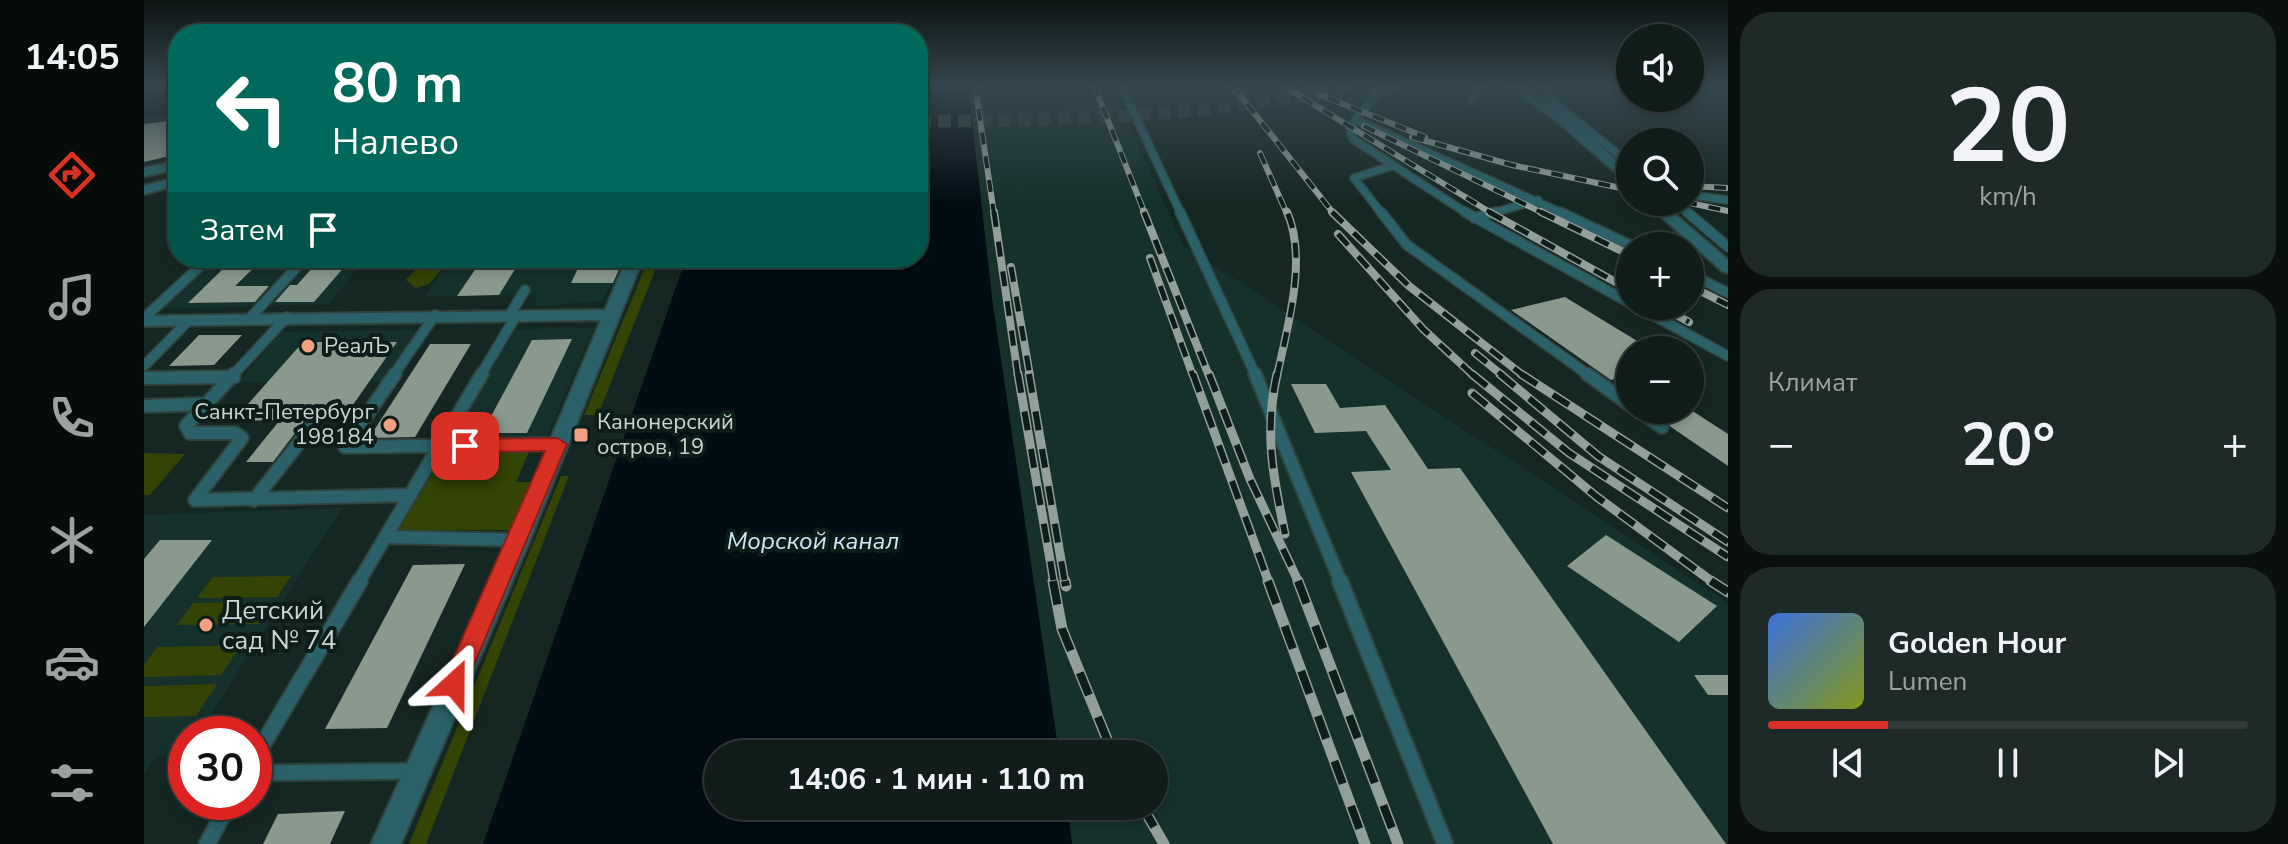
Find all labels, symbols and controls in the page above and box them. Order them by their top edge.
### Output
map controls [1616,24,1704,424]
button: sound [1616,24,1704,112]
text: 14:05 [24,33,120,82]
text: 80 m [332,45,463,122]
icon: left [200,56,304,160]
text: 20 [1946,56,2070,198]
text: Налево [332,118,459,167]
button: search [1616,128,1704,216]
icon: directions [44,147,100,203]
text: km/h [1979,179,2037,214]
icon: arrive [301,208,345,252]
text: Затем [200,210,285,251]
button: + [1616,232,1704,320]
icon: music [44,269,100,325]
place label: РеалЪ [324,331,390,361]
button: − [1616,336,1704,424]
marker: РеалЪ [299,337,317,355]
text: Климат [1768,365,1857,400]
icon: phone [44,390,100,446]
place label: Санкт-Петербург 198184 [194,397,374,452]
text: 20° [1961,404,2055,486]
place label: Канонерский остров, 19 [597,407,734,462]
pin [431,412,499,480]
text: − [1768,415,1794,475]
text: + [2222,415,2248,475]
marker: Санкт-Петербург 198184 [381,416,399,434]
icon: arrive [443,424,487,468]
marker: Канонерский остров, 19 [572,426,590,444]
icon: climate [44,512,100,568]
water label: Морской канал [727,525,899,557]
place label: Детский сад № 74 [222,593,336,658]
marker: Детский сад № 74 [197,616,215,634]
text: Golden Hour [1888,623,2066,664]
icon: car [44,634,100,690]
position arrow [412,642,496,726]
text: Lumen [1888,664,1967,699]
speed limit sign: 30 [168,716,272,820]
icon: previous [1826,741,1870,785]
icon: pause [1986,741,2030,785]
icon: next [2146,741,2190,785]
icon: filters [44,755,100,811]
text: 14:06 · 1 мин · 110 m [787,759,1085,800]

